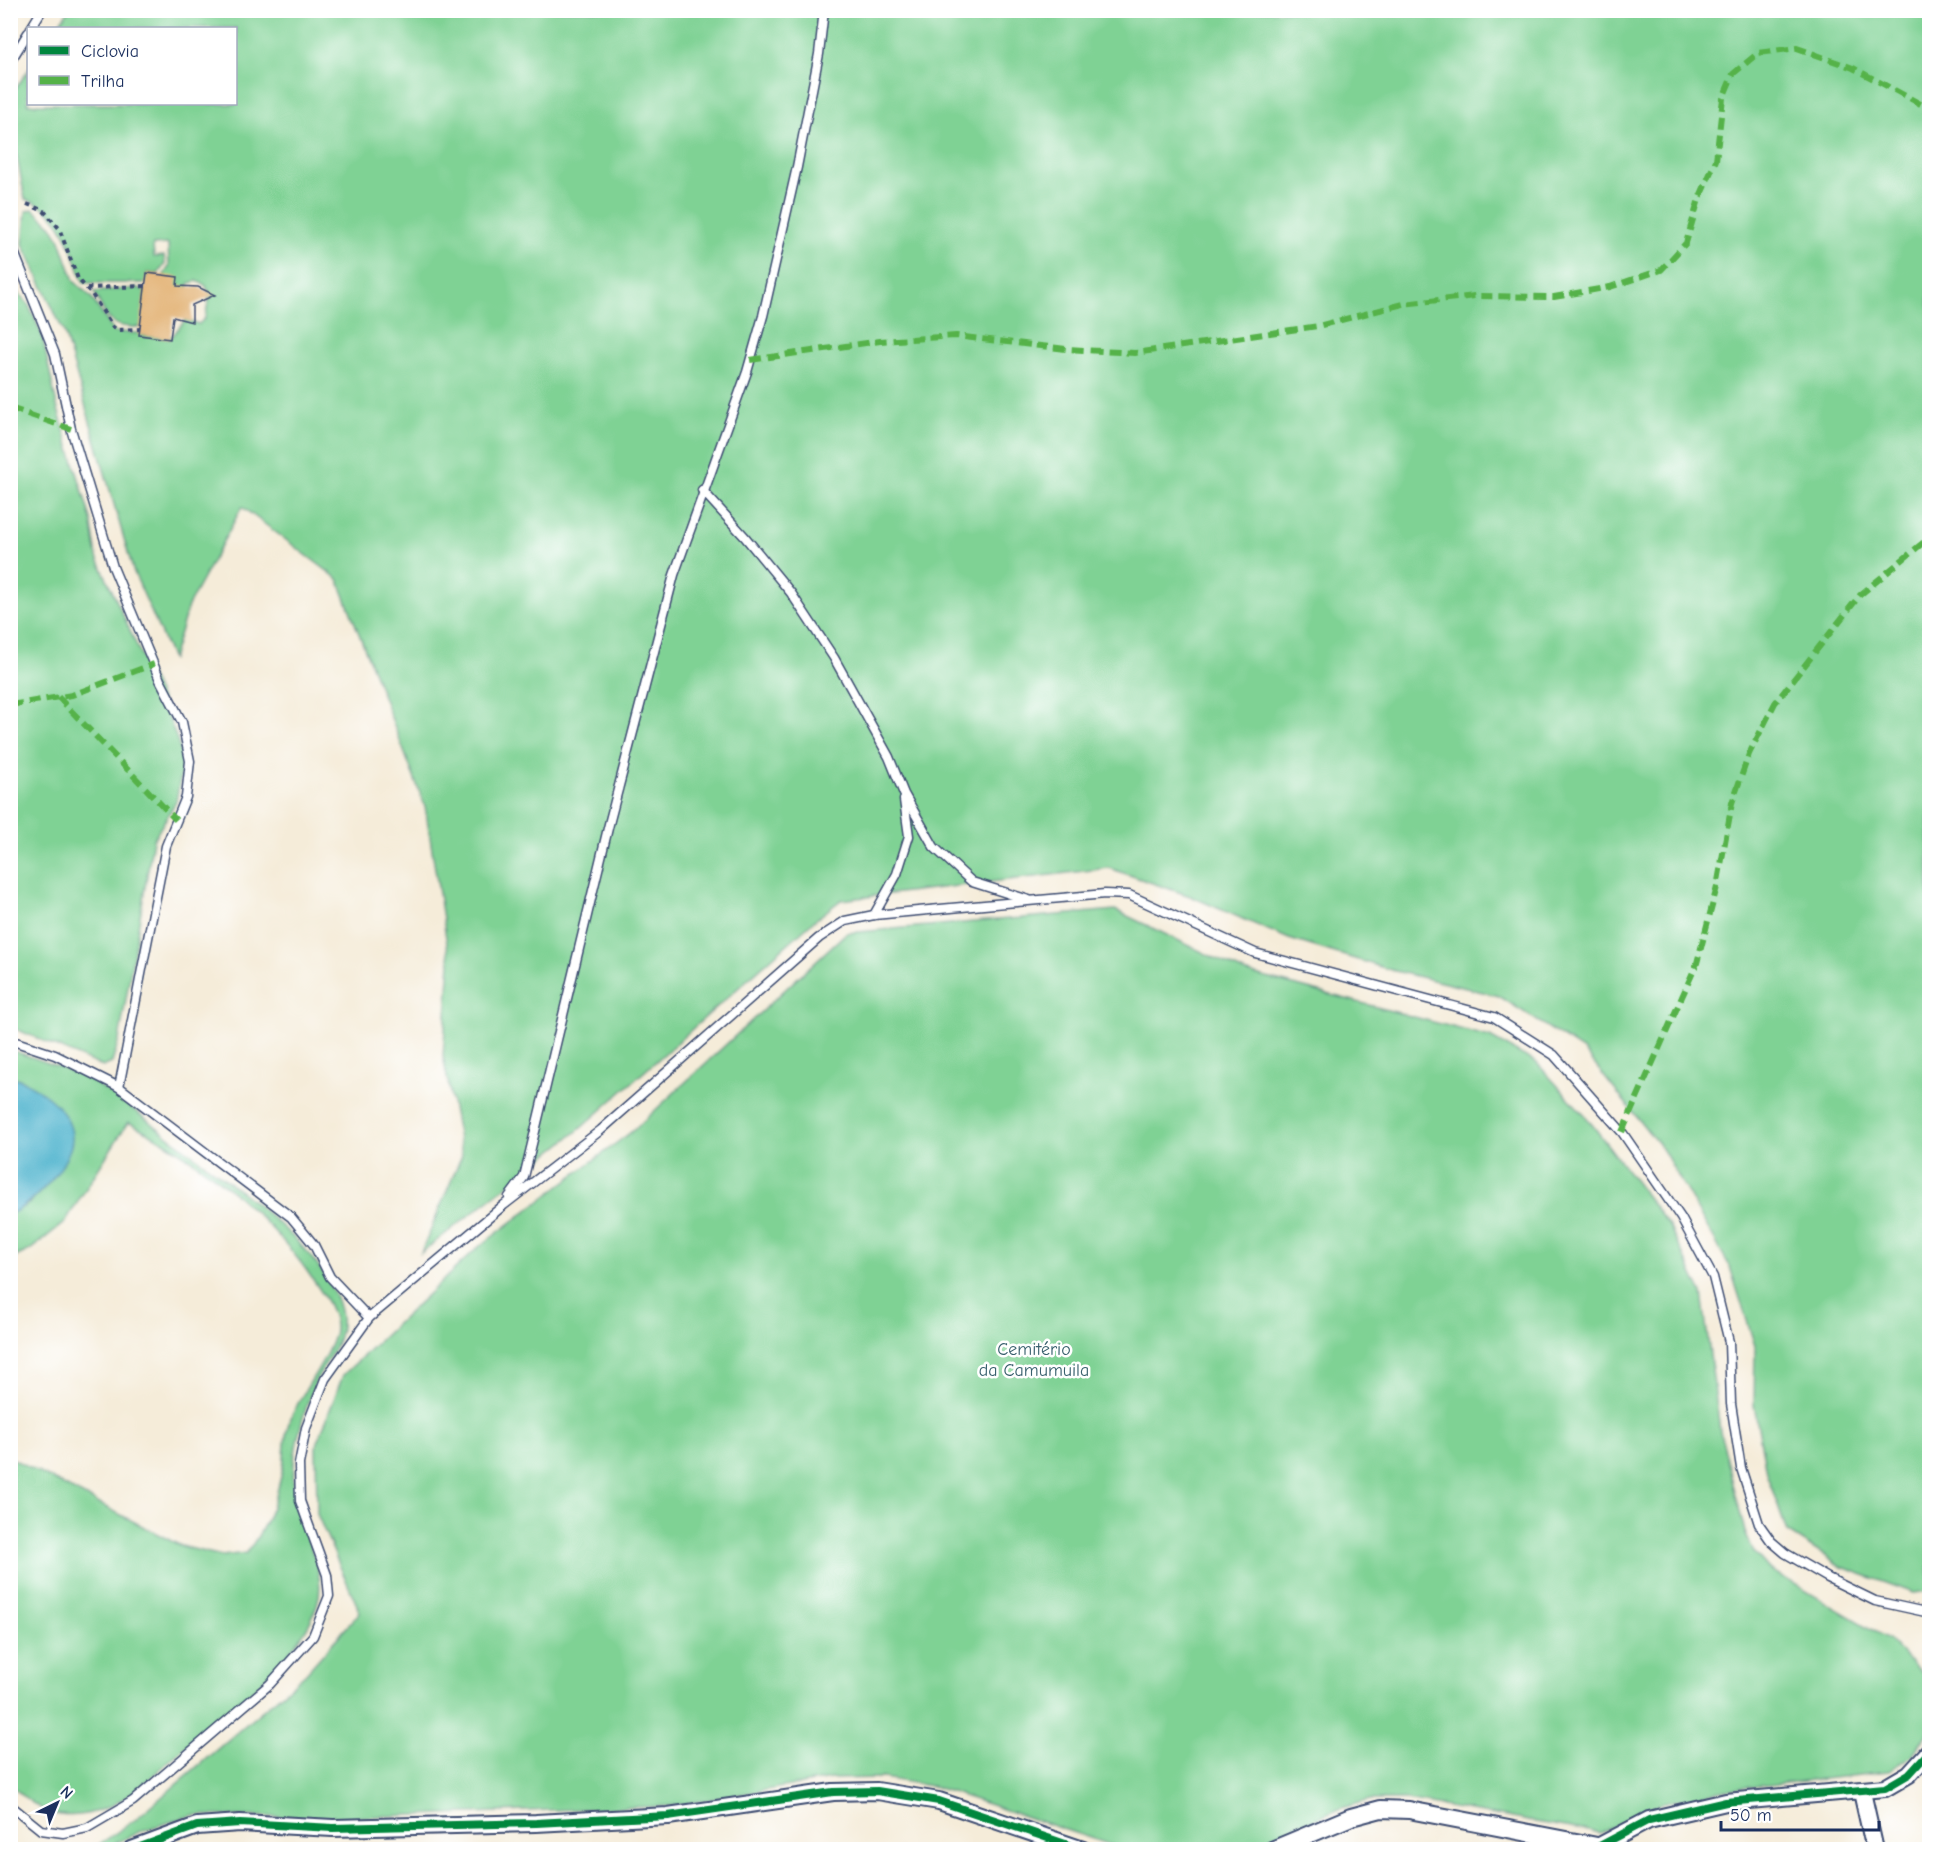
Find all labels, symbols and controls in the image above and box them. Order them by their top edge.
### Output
legend [27,27,237,105]
text: Ciclovia [81,41,139,62]
text: Trilha [81,71,125,92]
park label: Cemitério da Camumuila [979,1339,1089,1381]
north arrow [27,1773,87,1833]
text: N [57,1783,77,1803]
scale bar [1721,1794,1878,1832]
text: 50 m [1730,1805,1772,1826]

